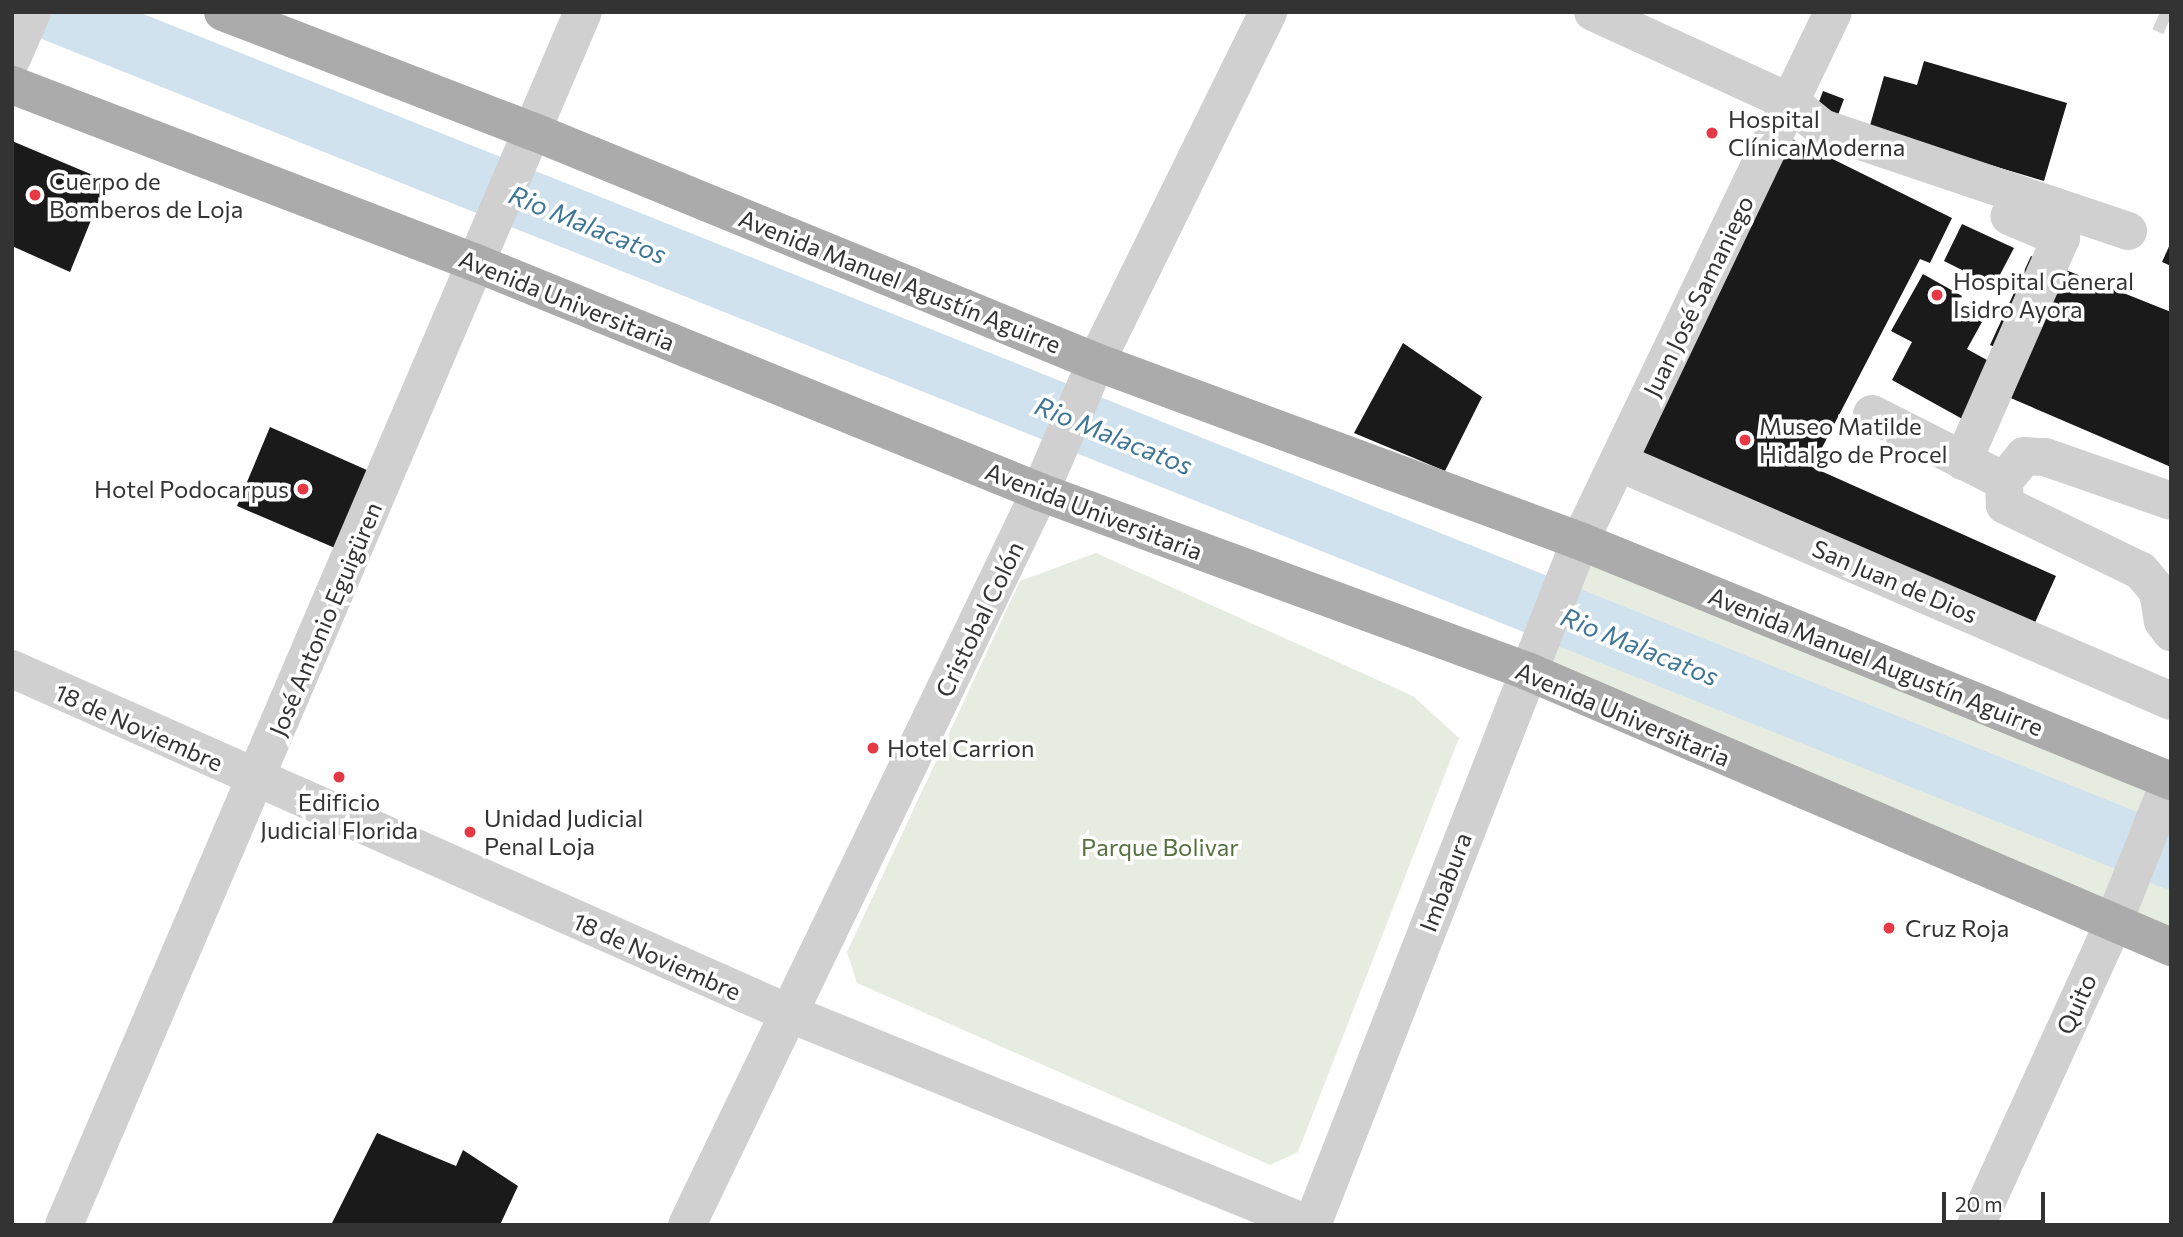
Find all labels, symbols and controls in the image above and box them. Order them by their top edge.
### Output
place label: Hospital Clínica Moderna [1728,105,1905,161]
marker: Hospital Clínica Moderna [1702,123,1722,143]
place label: Cuerpo de Bomberos de Loja [49,167,243,223]
water label: Rio Malacatos [505,178,671,270]
marker: Cuerpo de Bomberos de Loja [27,187,43,203]
street label: Juan José Samaniego [1637,191,1759,401]
street label: Avenida Manuel Agustín Aguirre [735,203,1065,359]
street label: Avenida Universitaria [455,244,679,356]
place label: Hospital General Isidro Ayora [1953,267,2134,323]
marker: Hospital General Isidro Ayora [1927,285,1947,305]
water label: Rio Malacatos [1031,389,1197,481]
place label: Museo Matilde Hidalgo de Procel [1759,412,1948,468]
marker: Museo Matilde Hidalgo de Procel [1737,432,1753,448]
street label: Avenida Universitaria [981,456,1207,566]
place label: Hotel Podocarpus [94,475,289,503]
marker: Hotel Podocarpus [295,481,311,497]
street label: José Antonio Eguigüren [263,498,387,740]
street label: San Juan de Dios [1808,533,1982,629]
street label: Cristobal Colón [929,537,1029,701]
street label: Avenida Manuel Augustín Aguirre [1705,581,2047,741]
water label: Rio Malacatos [1557,600,1723,692]
street label: Avenida Universitaria [1511,656,1735,772]
street label: 18 de Noviembre [51,677,227,777]
place label: Hotel Carrion [887,734,1035,762]
marker: Hotel Carrion [865,740,881,756]
marker: Edificio Judicial Florida [331,769,347,785]
place label: Edificio Judicial Florida [260,788,418,844]
place label: Unidad Judicial Penal Loja [484,804,643,860]
marker: Unidad Judicial Penal Loja [462,824,478,840]
street label: Imbabura [1413,828,1477,936]
park label: Parque Bolivar [1081,833,1239,861]
street label: 18 de Noviembre [569,906,745,1006]
place label: Cruz Roja [1905,914,2009,942]
marker: Cruz Roja [1879,918,1899,938]
street label: Quito [2050,969,2102,1039]
scale bar [1945,1178,2048,1222]
text: 20 m [1955,1191,2003,1216]

